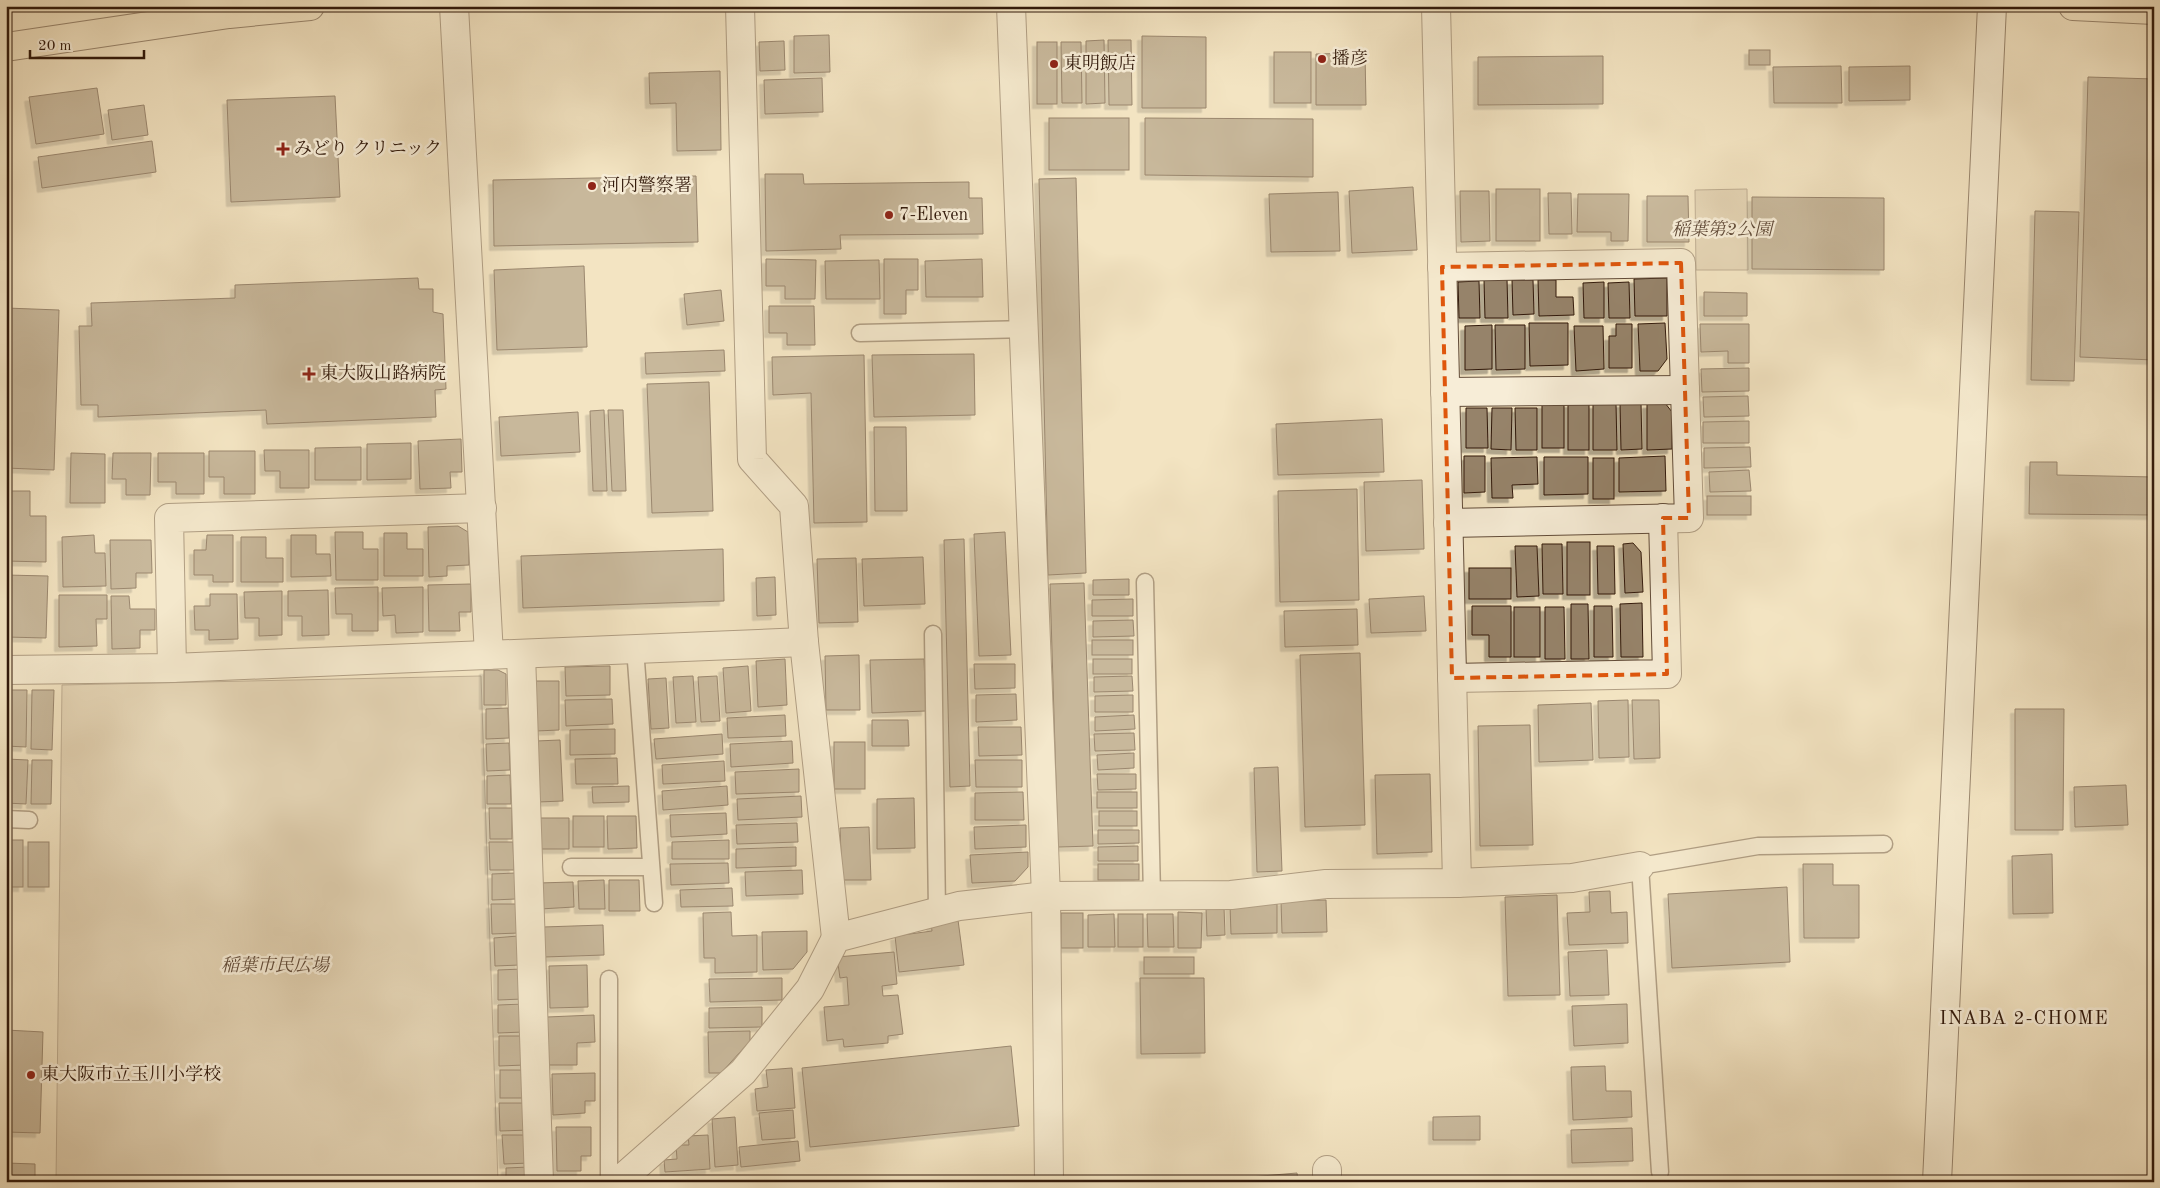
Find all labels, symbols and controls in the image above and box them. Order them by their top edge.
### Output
scale bar [30,28,144,60]
text: 20 m [38,39,72,54]
place label: 播彦 [1332,48,1368,68]
place label: 東明飯店 [1064,53,1136,73]
marker: 播彦 [1316,53,1328,65]
marker: 東明飯店 [1048,58,1060,70]
place label: みどり クリニック [294,139,442,158]
marker: みどり クリニック [276,142,290,156]
place label: 河内警察署 [602,175,692,195]
marker: 河内警察署 [586,180,598,192]
place label: 7-Eleven [899,206,969,224]
marker: 7-Eleven [883,209,895,221]
park label: 稲葉第2公園 [1672,219,1775,239]
place label: 東大阪山路病院 [320,363,446,383]
marker: 東大阪山路病院 [302,367,316,381]
park label: 稲葉市民広場 [221,955,331,975]
district label: INABA 2-CHOME [1939,1010,2109,1029]
place label: 東大阪市立玉川小学校 [41,1064,221,1084]
marker: 東大阪市立玉川小学校 [25,1069,37,1081]

